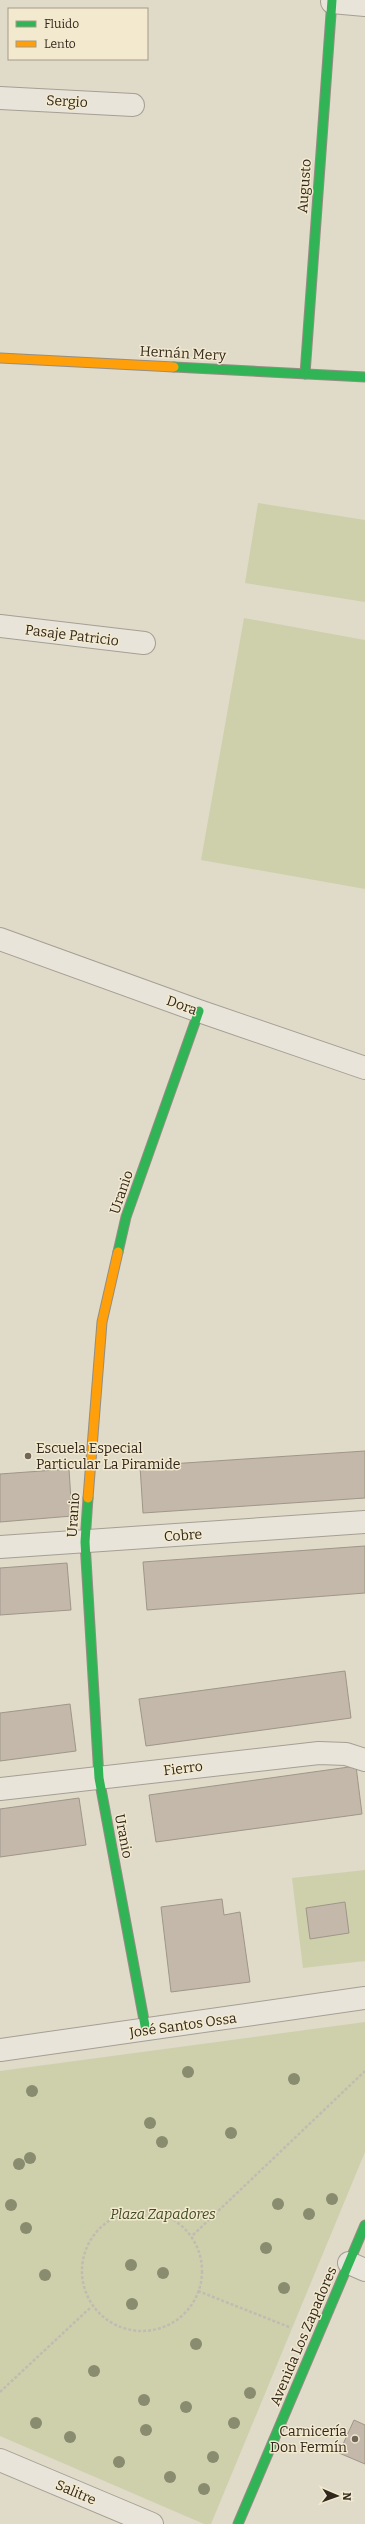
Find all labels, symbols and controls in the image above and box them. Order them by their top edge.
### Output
legend [8,8,148,60]
text: Fluido [44,17,79,31]
text: Lento [44,37,76,51]
street label: Sergio [46,92,88,111]
street label: Augusto [294,158,315,214]
street label: Hernán Mery [139,343,227,364]
street label: Pasaje Patricio [24,621,120,650]
street label: Dora [164,992,200,1019]
street label: Uranio [106,1168,137,1216]
place label: Escuela Especial Particular La Piramide [36,1440,180,1473]
marker: Escuela Especial Particular La Piramide [23,1451,33,1461]
street label: Uranio [63,1492,84,1538]
street label: Cobre [163,1526,203,1545]
street label: Fierro [162,1758,204,1779]
street label: Uranio [111,1812,136,1860]
street label: José Santos Ossa [127,2010,238,2042]
park label: Plaza Zapadores [110,2206,216,2223]
street label: Avenida Los Zapadores [266,2264,341,2408]
place label: Carnicería Don Fermín [270,2423,347,2456]
marker: Carnicería Don Fermín [350,2434,360,2444]
street label: Salitre [53,2476,99,2509]
north arrow [317,2476,357,2516]
text: N [340,2492,353,2501]

